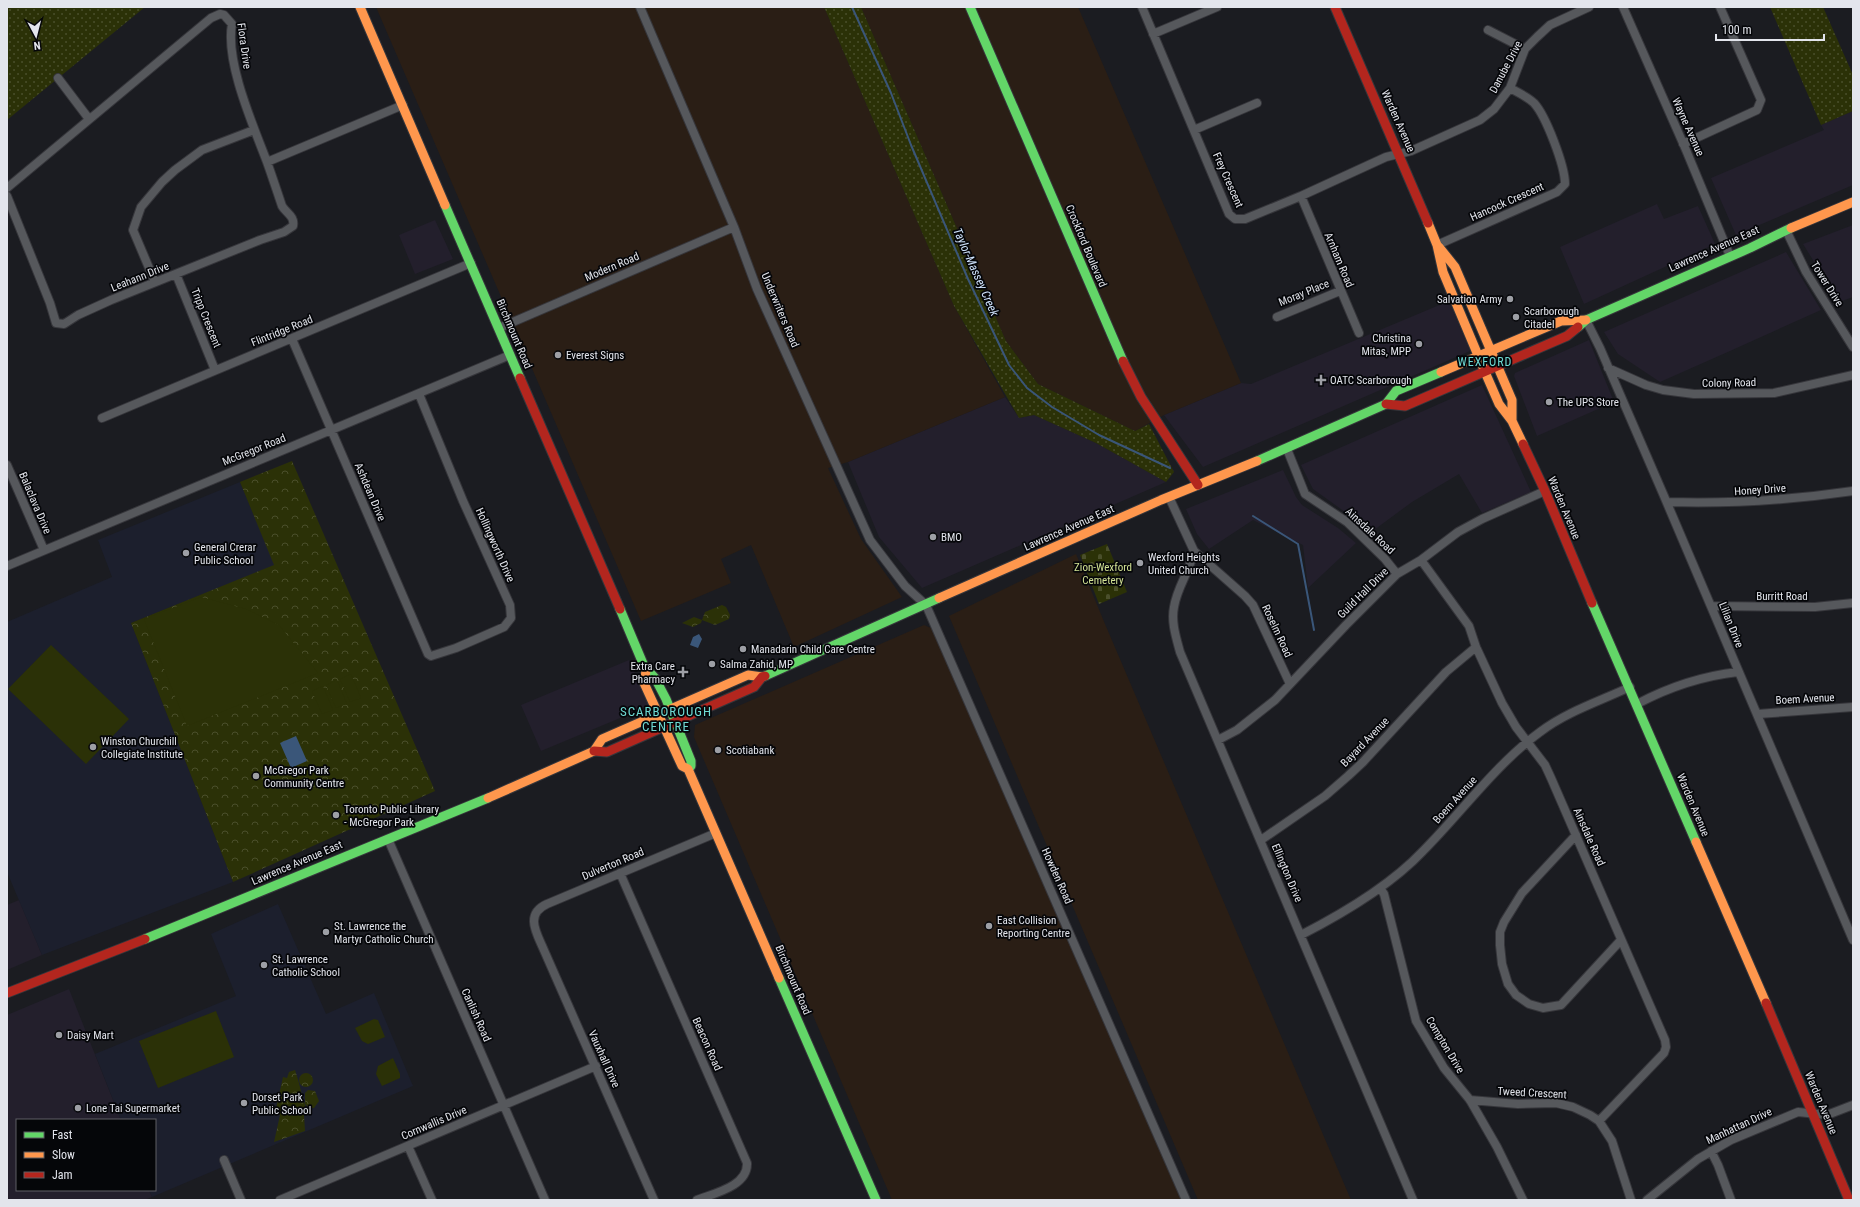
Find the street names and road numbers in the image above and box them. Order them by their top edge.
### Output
street label: Flora Drive [234,22,254,70]
street label: Danube Drive [1487,39,1525,95]
street label: Warden Avenue [1378,88,1418,154]
street label: Wayne Avenue [1669,96,1707,158]
street label: Frey Crescent [1210,150,1246,210]
street label: Hancock Crescent [1468,180,1546,224]
street label: Crockford Boulevard [1063,203,1109,289]
street label: Lawrence Avenue East [1667,223,1761,275]
street label: Arnham Road [1322,231,1356,289]
street label: Modern Road [583,250,641,284]
street label: Leahann Drive [109,259,171,295]
street label: Tower Drive [1808,259,1846,309]
street label: Underwriters Road [758,271,802,349]
street label: Moray Place [1277,277,1331,309]
street label: Tripp Crescent [188,286,224,350]
street label: Birchmount Road [493,297,535,371]
street label: Flintridge Road [249,313,315,349]
street label: Colony Road [1702,376,1756,390]
street label: McGregor Road [220,431,288,469]
street label: Ashdean Drive [352,461,388,523]
street label: Balaclava Drive [16,470,54,536]
street label: Warden Avenue [1545,475,1583,541]
street label: Honey Drive [1734,482,1786,498]
street label: Lawrence Avenue East [1022,502,1116,554]
street label: Ainsdale Road [1343,505,1397,557]
street label: Hollingworth Drive [473,506,517,584]
street label: Guild Hall Drive [1335,565,1391,621]
street label: Burritt Road [1756,590,1808,603]
street label: Lilian Drive [1716,600,1746,650]
street label: Roselm Road [1259,602,1295,660]
street label: Boem Avenue [1775,691,1835,707]
street label: Bayard Avenue [1338,715,1392,769]
street label: Warden Avenue [1674,772,1712,838]
street label: Boem Avenue [1430,774,1480,826]
street label: Ainsdale Road [1570,806,1608,868]
street label: Lawrence Avenue East [250,838,344,888]
street label: Ellington Drive [1269,842,1305,904]
street label: Dulverton Road [580,845,646,883]
street label: Howden Road [1039,846,1075,906]
street label: Birchmount Road [772,943,814,1017]
street label: Canlish Road [459,986,493,1044]
street label: Compton Drive [1423,1014,1467,1076]
street label: Beacon Road [689,1015,725,1073]
street label: Vauxhall Drive [586,1028,622,1090]
street label: Warden Avenue [1802,1070,1840,1136]
street label: Tweed Crescent [1497,1085,1567,1101]
street label: Cornwallis Drive [399,1103,469,1143]
street label: Manhattan Drive [1704,1105,1774,1147]

